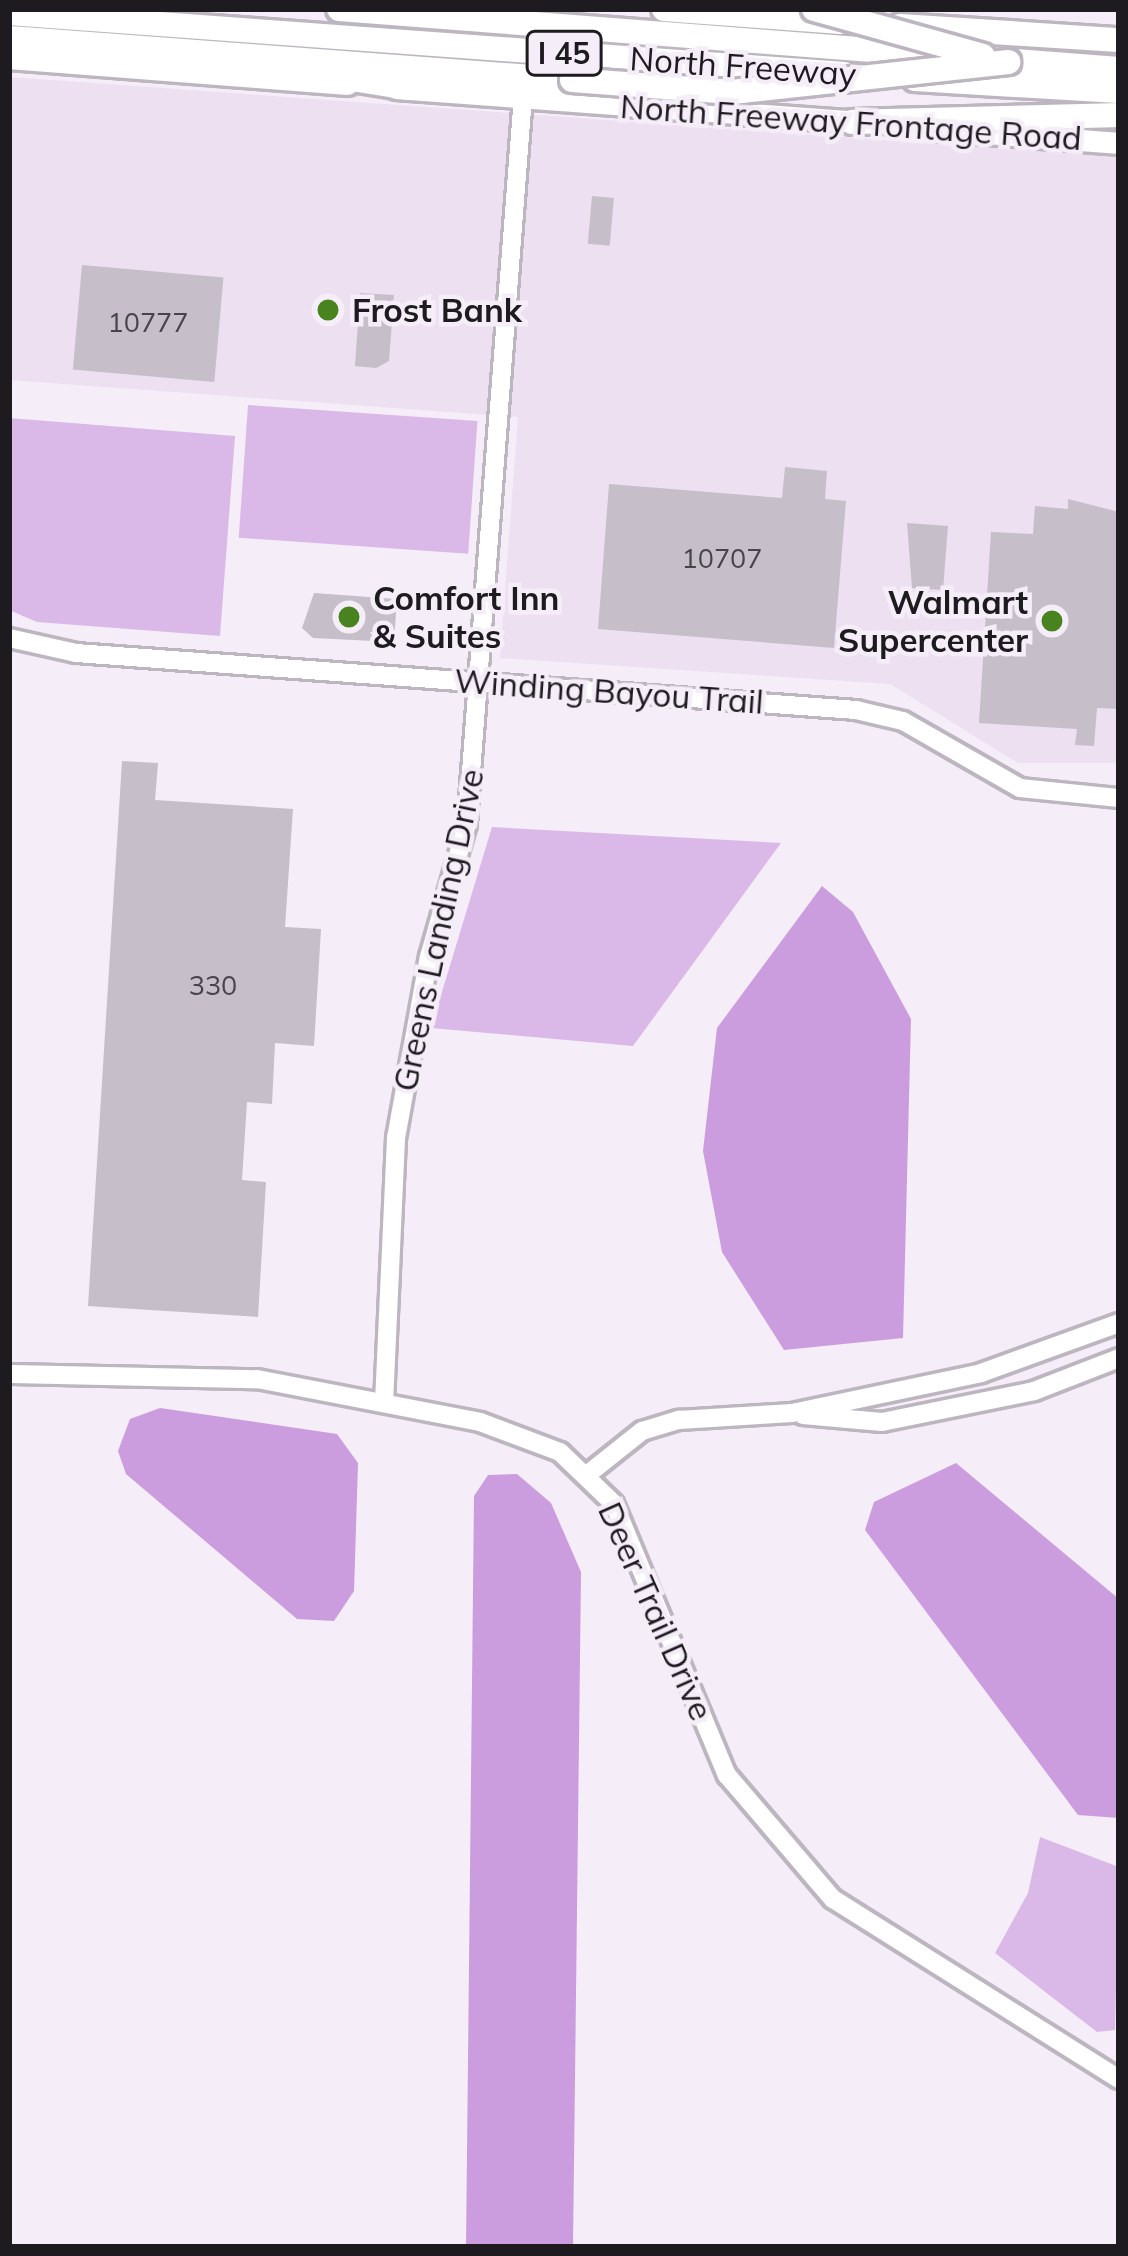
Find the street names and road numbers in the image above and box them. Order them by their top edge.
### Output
road number: I 45 [525,29,603,77]
street label: North Freeway [628,38,858,94]
street label: North Freeway Frontage Road [619,86,1083,158]
street label: Winding Bayou Trail [453,660,765,722]
street label: Greens Landing Drive [384,765,492,1095]
street label: Deer Trail Drive [590,1496,722,1726]

